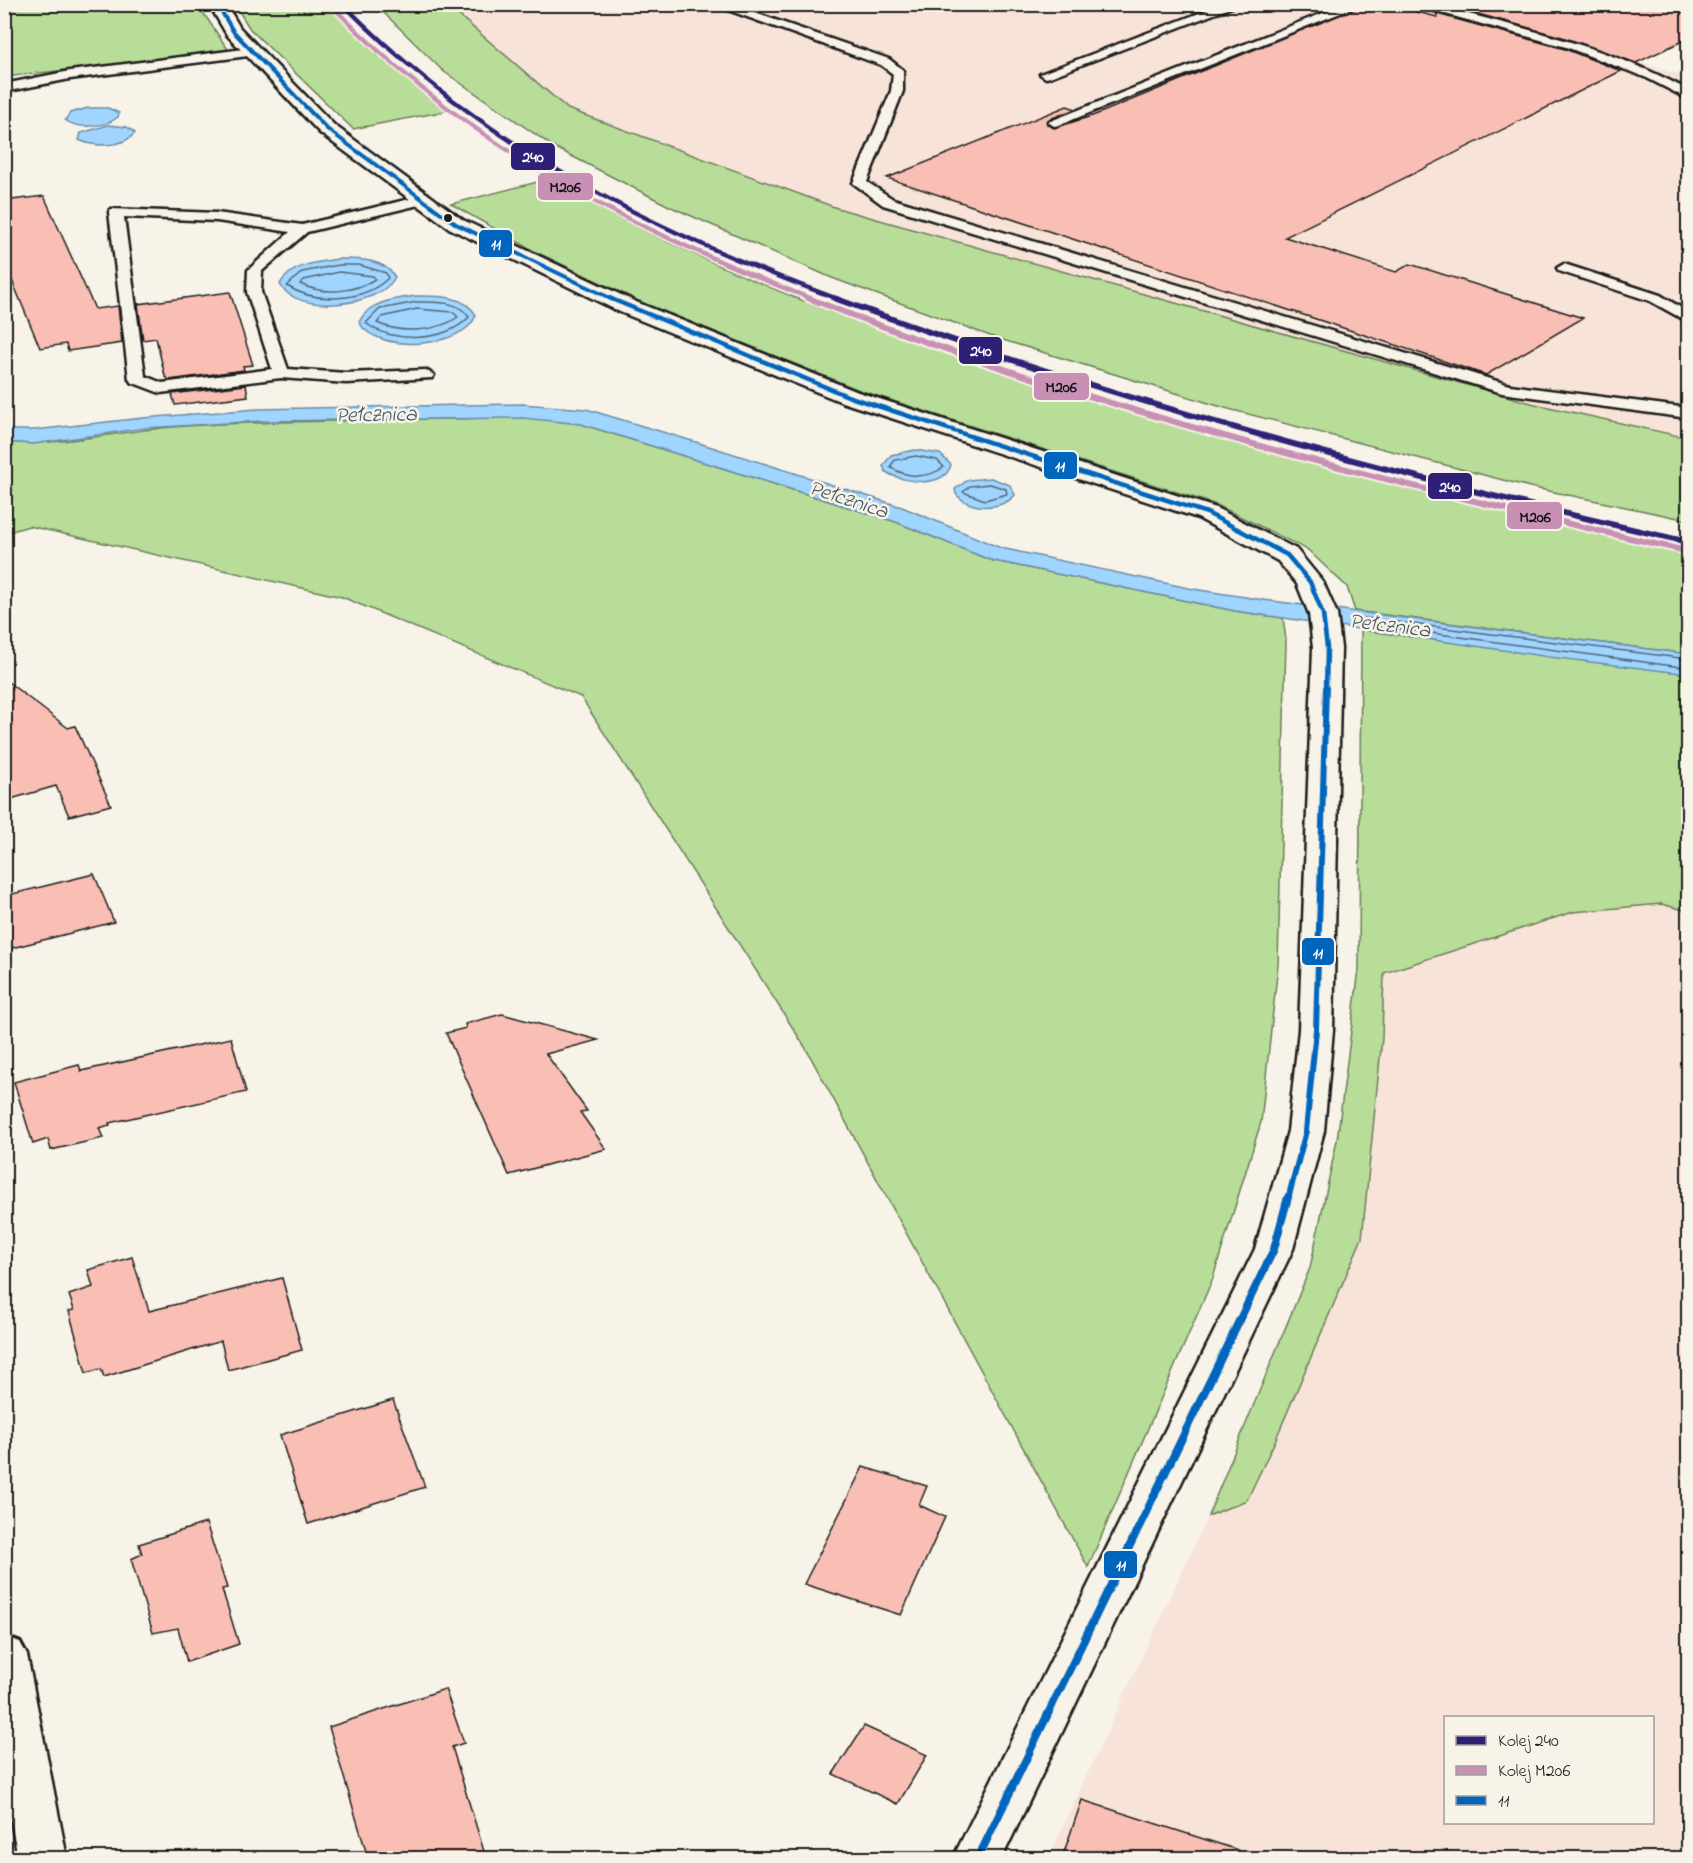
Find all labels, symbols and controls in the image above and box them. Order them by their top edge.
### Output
line badge: 240 [510,142,556,171]
text: 240 [521,146,544,170]
line badge: M206 [537,172,594,201]
text: M206 [549,176,582,200]
unlabelled marker [442,212,454,224]
line badge: 11 [478,229,513,258]
text: 11 [491,233,502,257]
line badge: 240 [958,336,1003,365]
text: 240 [969,340,992,364]
line badge: M206 [1033,372,1090,401]
text: M206 [1045,376,1078,400]
water label: Pełcznica [335,399,418,433]
line badge: 11 [1043,451,1078,480]
text: 11 [1055,455,1066,479]
line badge: 240 [1427,472,1473,500]
water label: Pełcznica [804,473,893,529]
text: 240 [1438,476,1461,500]
line badge: M206 [1506,501,1563,530]
text: M206 [1519,506,1552,530]
water label: Pełcznica [1347,606,1433,648]
line badge: 11 [1301,937,1335,966]
text: 11 [1313,942,1324,966]
line badge: 11 [1103,1550,1138,1579]
text: 11 [1116,1554,1127,1578]
legend [1444,1716,1654,1824]
text: Kolej 240 [1498,1729,1559,1755]
text: Kolej M206 [1498,1759,1570,1785]
text: 11 [1498,1789,1510,1815]

